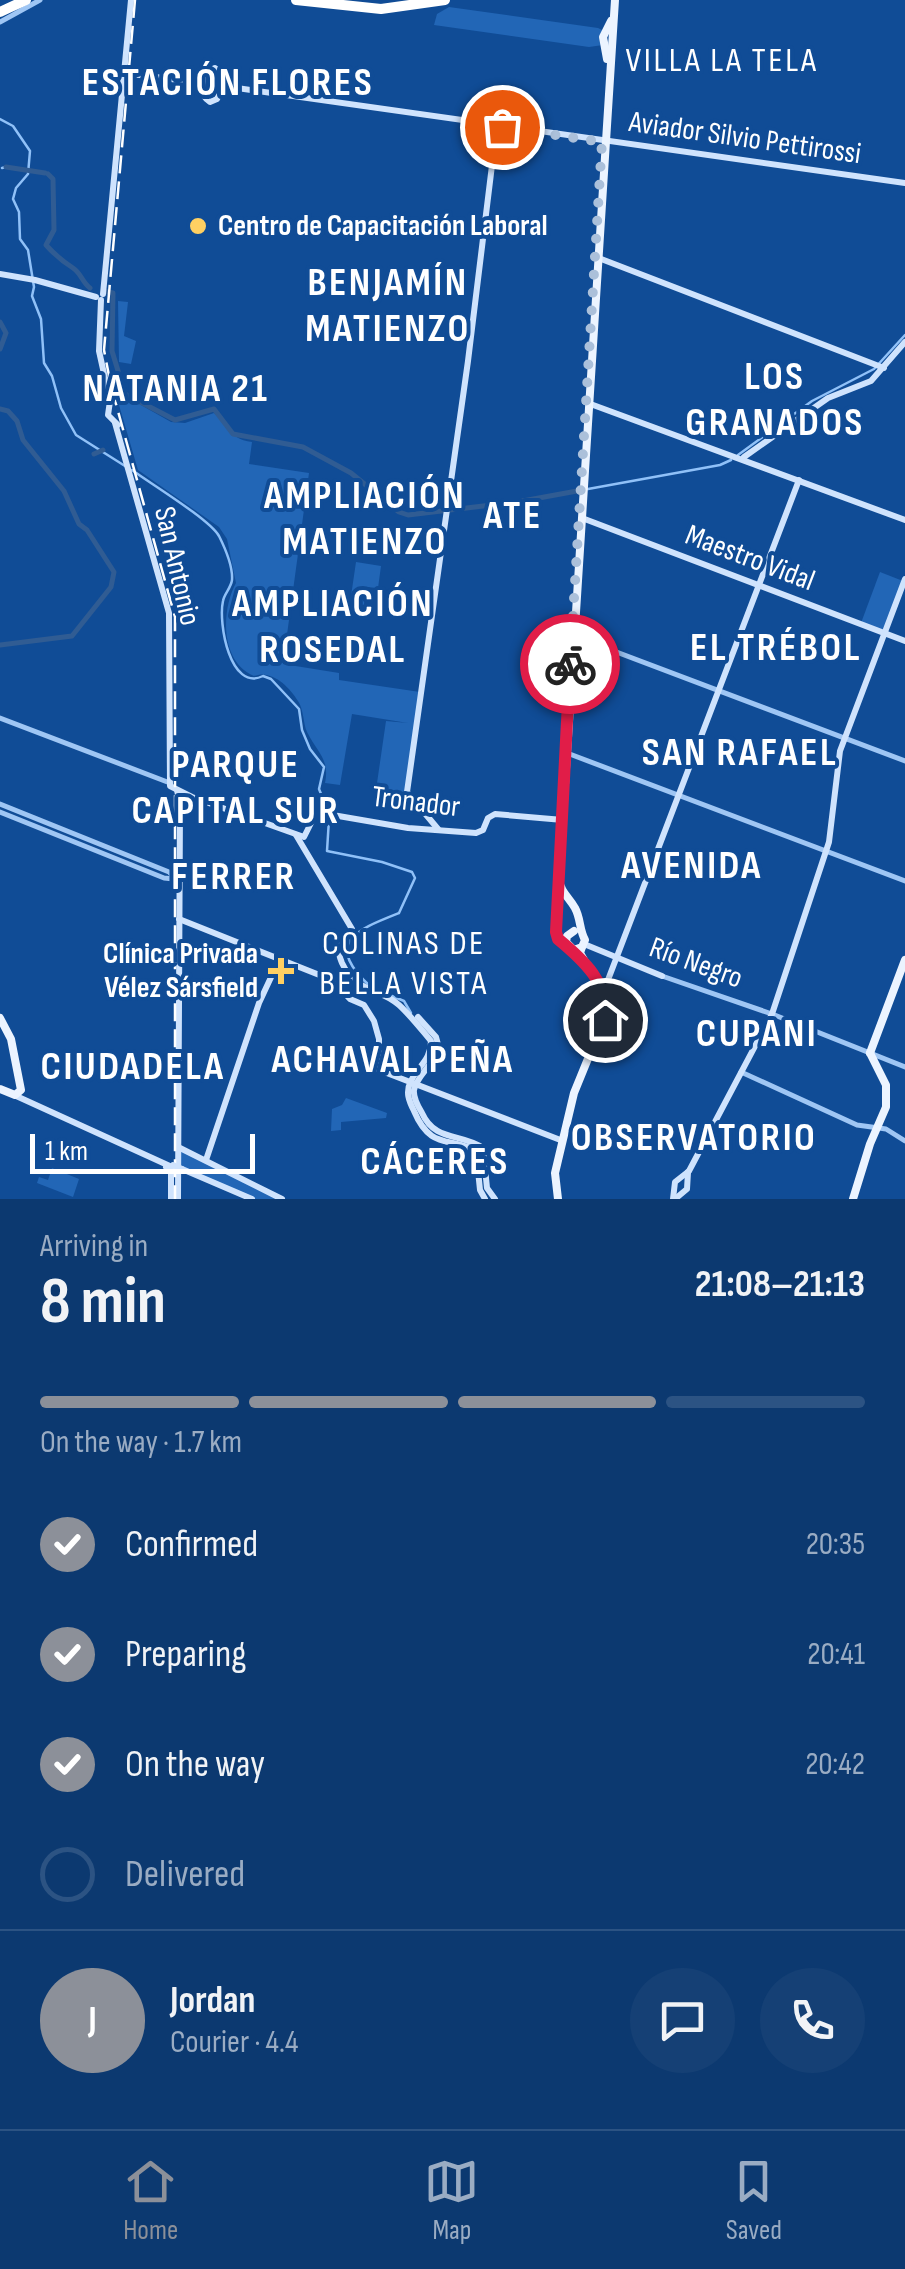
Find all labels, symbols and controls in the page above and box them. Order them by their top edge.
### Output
district label: VILLA LA TELA [626,39,818,82]
district label: ESTACIÓN FLORES [82,59,374,107]
pin [460,85,545,170]
icon: bag [475,100,530,155]
street label: Aviador Silvio Pettirossi [626,104,863,172]
place label: Centro de Capacitación Laboral [218,208,548,244]
marker: Centro de Capacitación Laboral [187,215,209,237]
district label: BENJAMÍN MATIENZO [305,259,471,353]
district label: LOS GRANADOS [685,353,865,447]
district label: NATANIA 21 [82,365,270,413]
district label: AMPLIACIÓN MATIENZO [263,472,466,566]
district label: ATE [482,492,543,540]
street label: San Antonio [146,503,208,629]
street label: Maestro Vidal [680,517,820,599]
district label: AMPLIACIÓN ROSEDAL [231,580,434,674]
courier [520,614,620,714]
district label: EL TRÉBOL [690,624,862,672]
icon: bike [543,637,598,692]
district label: SAN RAFAEL [642,729,838,777]
district label: PARQUE CAPITAL SUR [132,741,340,835]
street label: Tronador [370,779,463,825]
district label: AVENIDA [620,842,763,890]
district label: FERRER [171,853,297,901]
district label: COLINAS DE BELLA VISTA [319,922,489,1005]
street label: Río Negro [644,930,748,996]
place label: Clínica Privada Vélez Sársfield [103,936,258,1006]
marker: Clínica Privada Vélez Sársfield [268,958,294,984]
pin [563,978,648,1063]
icon: home [578,993,633,1048]
district label: CUPANI [696,1010,818,1058]
district label: ACHAVAL PEÑA [270,1036,515,1084]
district label: CIUDADELA [40,1043,226,1091]
district label: OBSERVATORIO [571,1114,817,1162]
scale bar [30,1129,255,1174]
text: 1 km [45,1135,88,1168]
district label: CÁCERES [360,1138,510,1186]
text: Arriving in [40,1227,148,1266]
text: 21:08–21:13 [695,1262,865,1307]
text: 8 min [40,1264,166,1342]
text: On the way · 1.7 km [40,1423,242,1462]
icon: check [40,1517,95,1572]
text: Confirmed [125,1522,258,1567]
text: 20:35 [806,1525,865,1564]
icon: check [40,1627,95,1682]
text: Preparing [125,1632,246,1677]
text: 20:41 [807,1635,865,1674]
icon: check [40,1737,95,1792]
text: On the way [125,1742,265,1787]
text: 20:42 [805,1745,865,1784]
text: Delivered [125,1852,245,1897]
button: chat [630,1968,735,2073]
button: phone [760,1968,865,2073]
text: Jordan [170,1978,255,2023]
text: J [88,1998,97,2043]
text: Courier · 4.4 [170,2023,298,2062]
tab: Home [123,2154,178,2247]
tab: Map [424,2154,479,2247]
tab: Saved [726,2154,782,2247]

